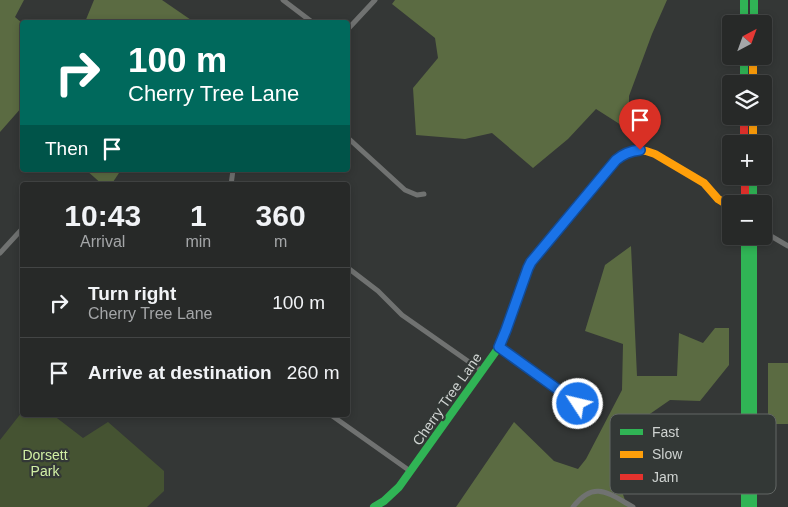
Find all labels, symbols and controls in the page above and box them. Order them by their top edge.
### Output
north arrow [722,15,772,65]
map controls [722,15,772,245]
icon: right [45,40,110,105]
text: 100 m [128,40,227,79]
button: layers [722,75,772,125]
text: Cherry Tree Lane [128,81,299,106]
pin [619,99,661,150]
icon: arrive [626,106,654,134]
icon: arrive [98,135,126,163]
button: + [722,135,772,185]
text: Then [45,138,88,159]
button: − [722,195,772,245]
text: 10:43 [64,199,141,232]
text: 1 [190,199,207,232]
text: 360 [256,199,306,232]
text: Arrival [80,233,125,250]
text: min [185,233,211,250]
text: m [274,233,287,250]
text: Turn right [88,283,176,304]
icon: right [45,289,73,317]
text: 100 m [272,292,325,313]
text: Cherry Tree Lane [88,305,213,322]
street label: Cherry Tree Lane [409,350,485,448]
icon: arrive [45,359,73,387]
text: Arrive at destination [88,362,272,383]
text: 260 m [287,362,340,383]
position arrow [551,377,603,429]
legend [610,414,776,494]
text: Fast [652,424,679,440]
text: Slow [652,446,683,462]
park label: Dorsett Park [22,447,68,479]
text: Jam [652,469,678,485]

